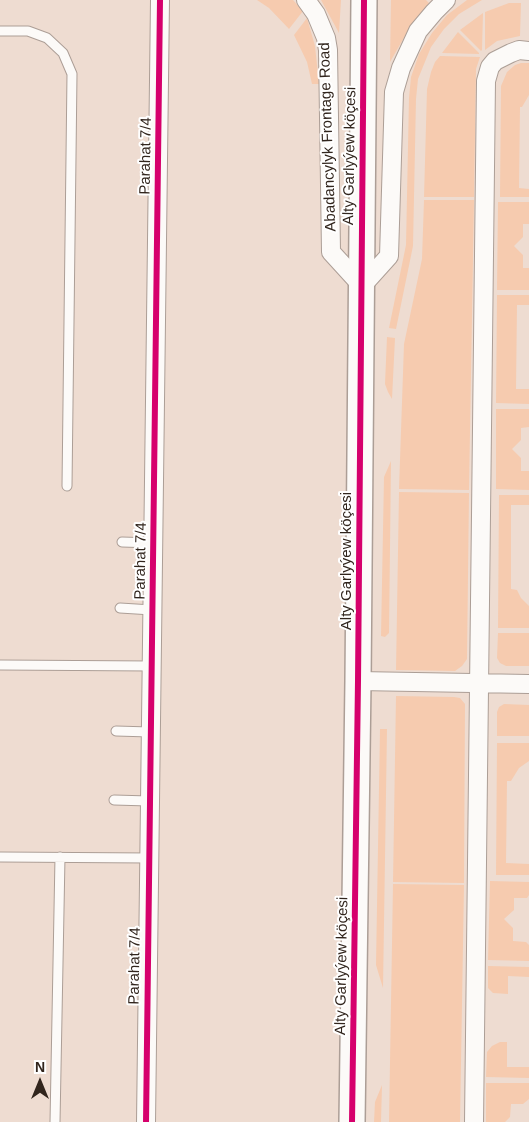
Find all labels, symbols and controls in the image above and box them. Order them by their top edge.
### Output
street label: Abadancylyk Frontage Road [316,42,340,232]
street label: Alty Garlyýew köçesi [340,87,360,225]
street label: Parahat 7/4 [136,117,156,195]
street label: Alty Garlyýew köçesi [338,492,356,630]
street label: Parahat 7/4 [131,522,151,600]
street label: Alty Garlyýew köçesi [332,897,352,1035]
street label: Parahat 7/4 [125,927,145,1005]
north arrow [15,1057,65,1107]
text: N [35,1059,45,1075]

